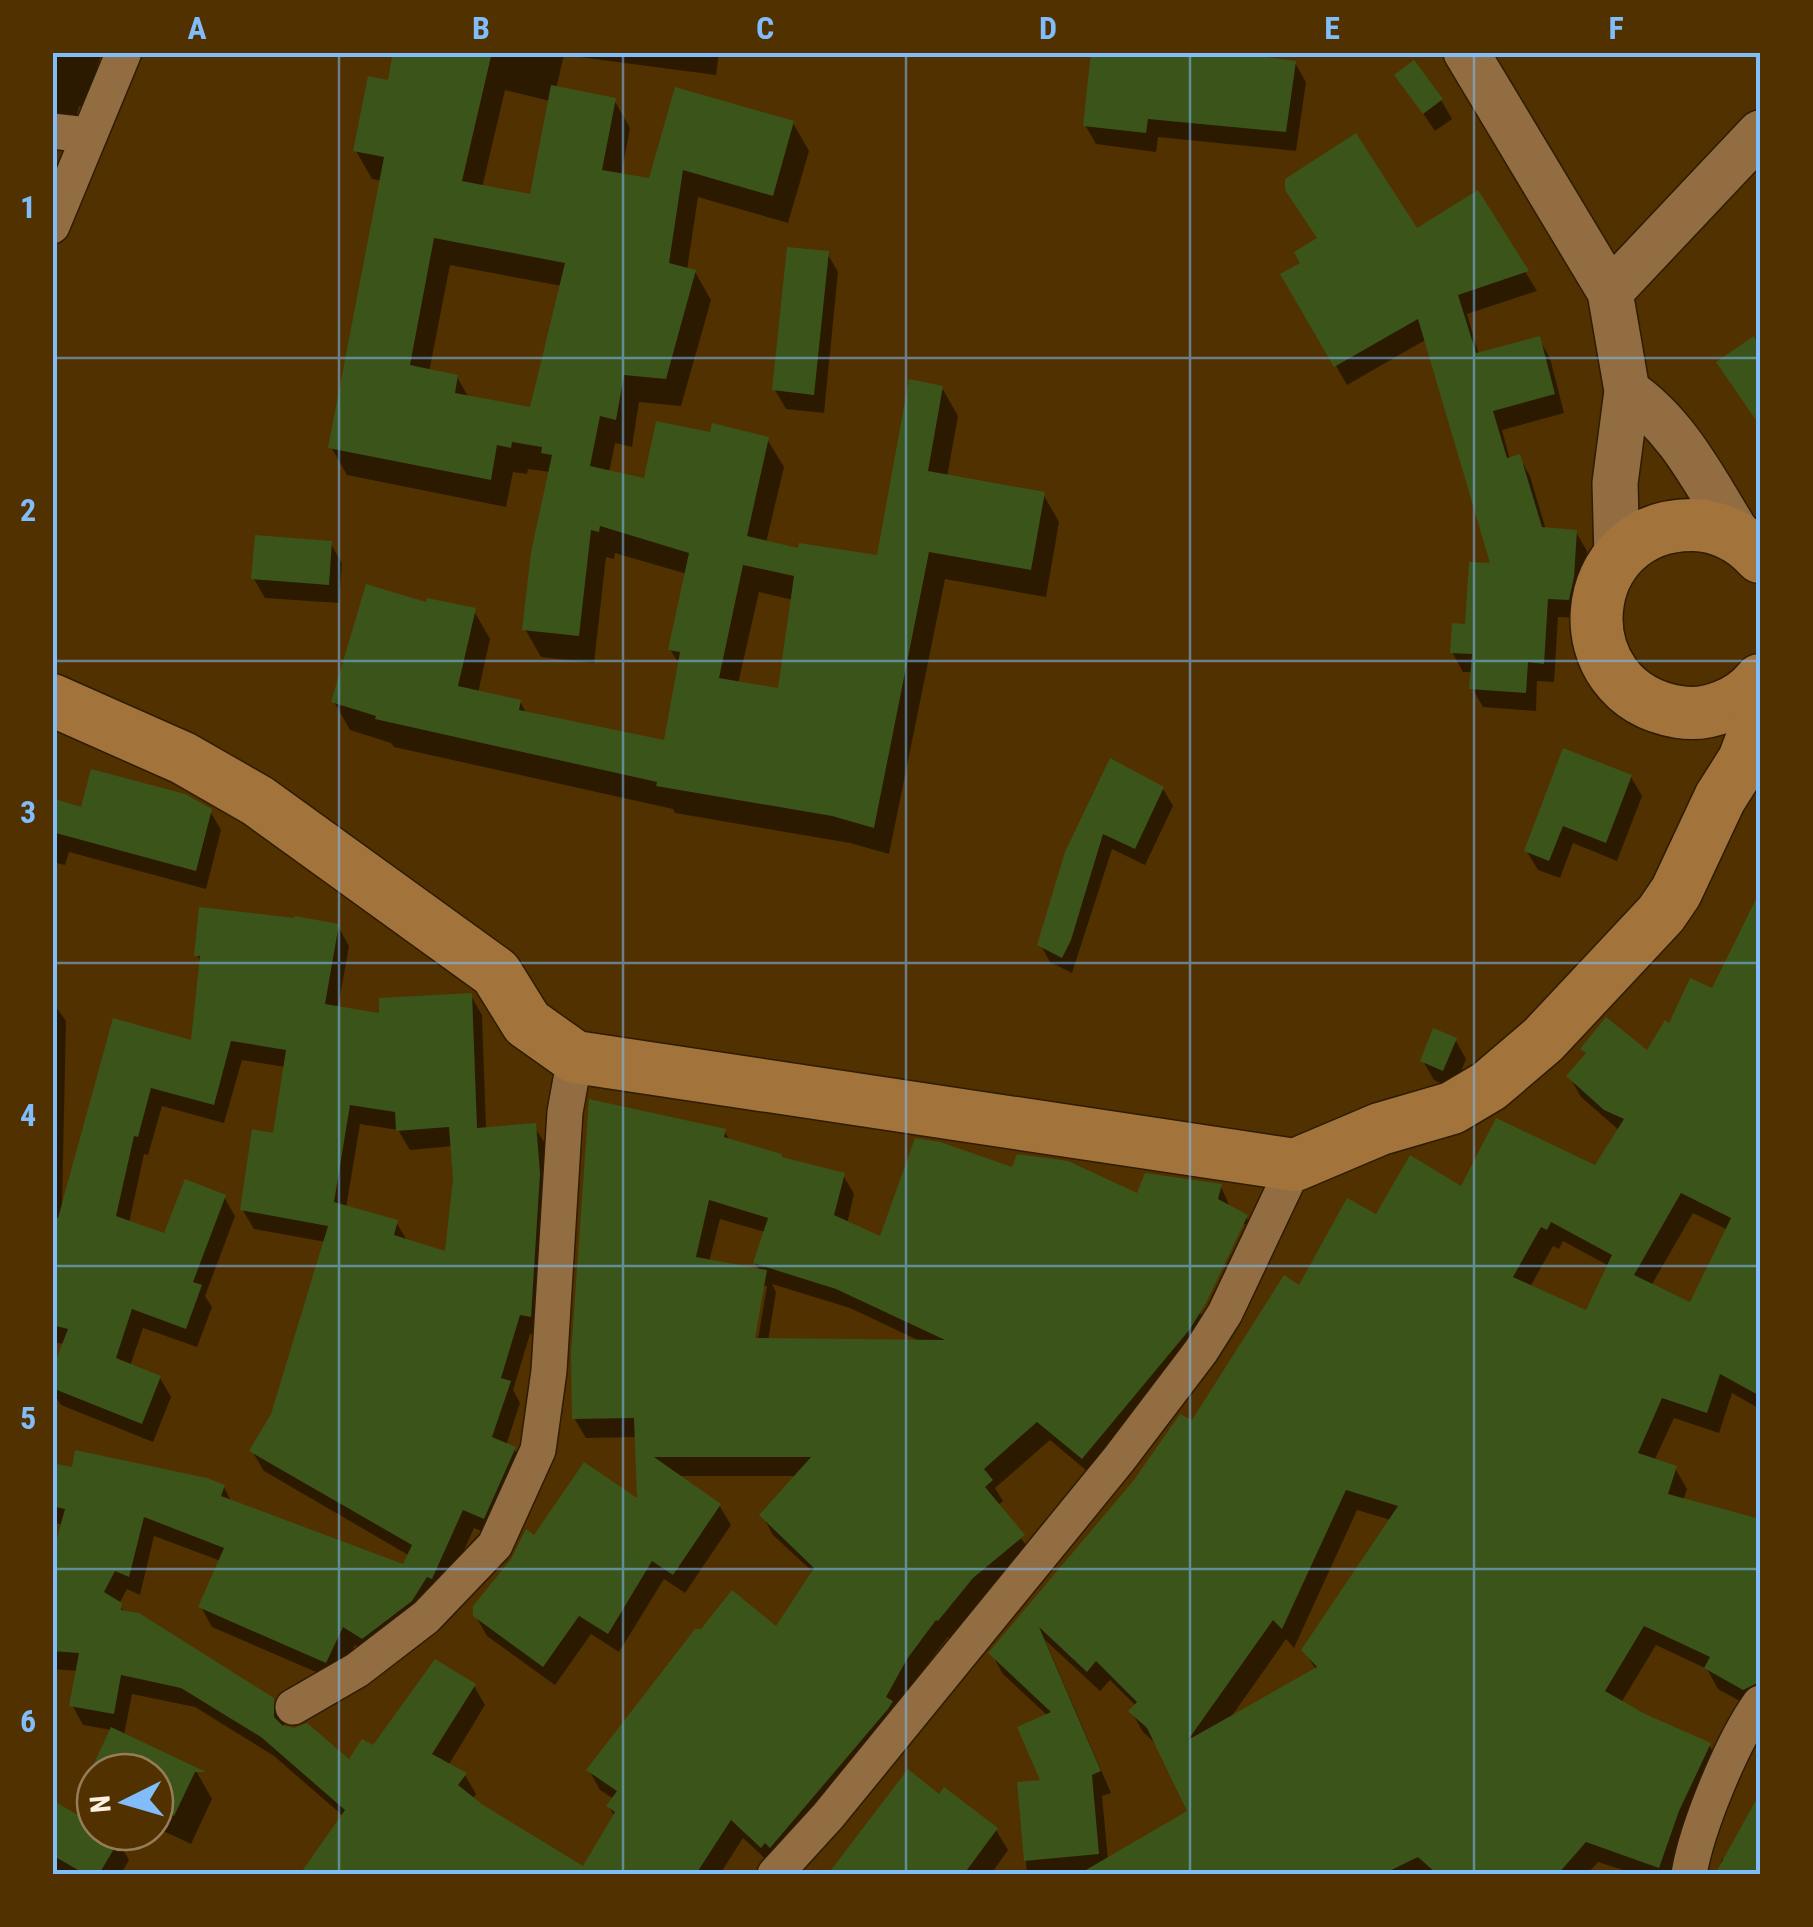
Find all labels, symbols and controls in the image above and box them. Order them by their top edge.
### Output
text: A [187,9,207,47]
text: B [472,9,490,47]
text: C [756,9,774,47]
text: D [1039,9,1057,47]
text: E [1324,9,1340,47]
text: F [1608,9,1624,47]
text: 1 [20,188,36,226]
text: 2 [20,491,36,529]
text: 3 [20,793,36,831]
text: 4 [20,1096,36,1134]
text: 5 [20,1399,36,1437]
text: 6 [20,1702,36,1740]
north arrow [75,1752,175,1852]
text: N [83,1794,118,1814]

